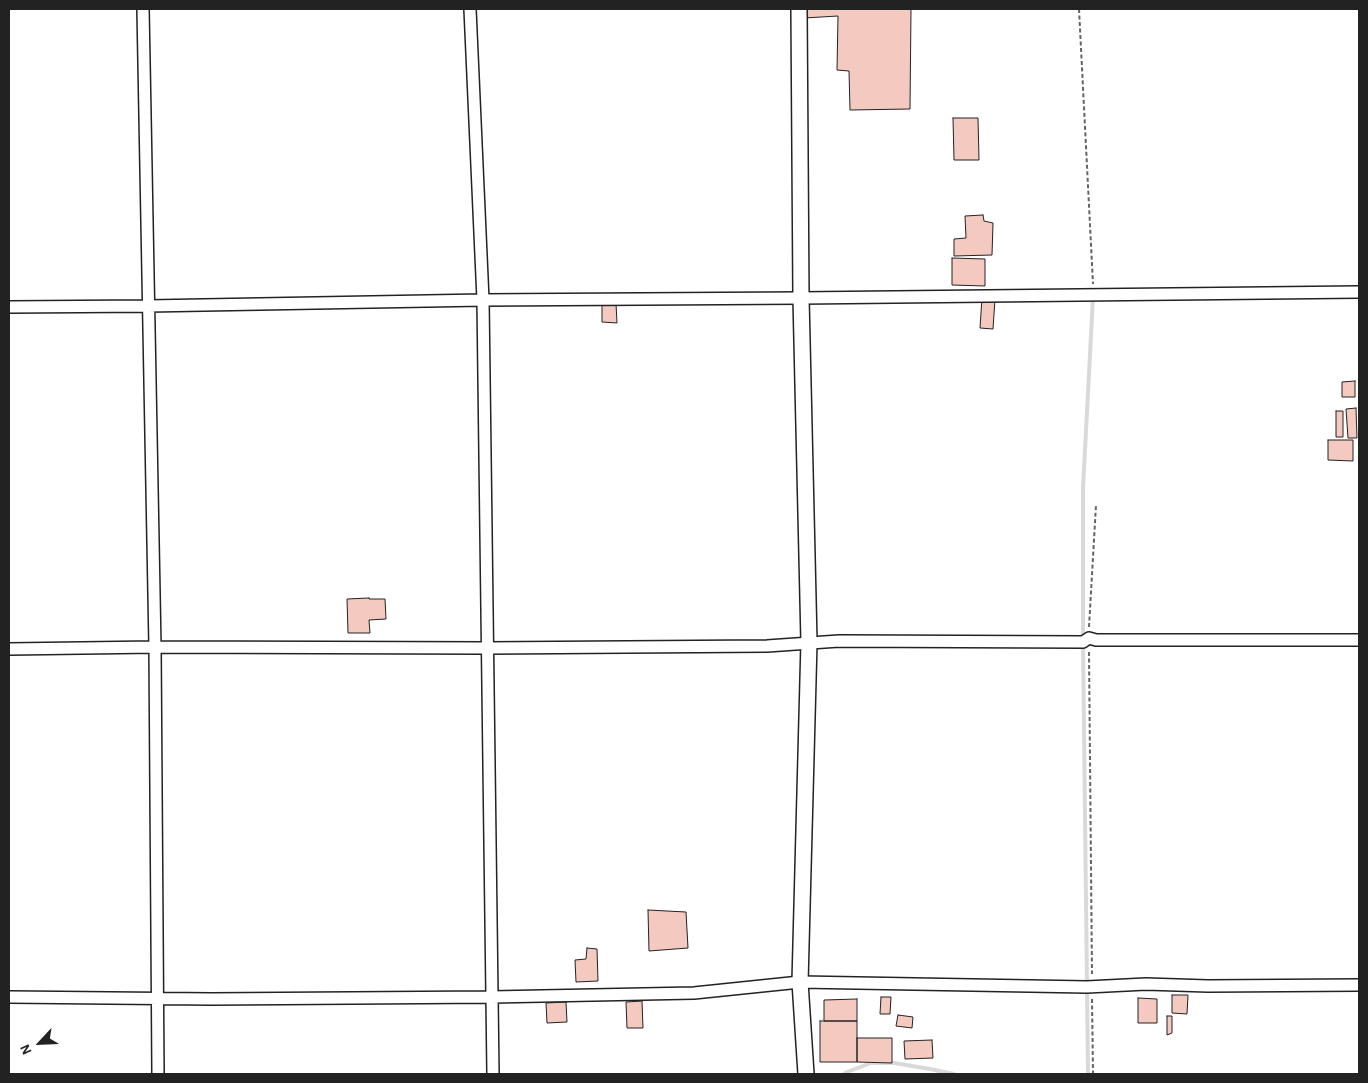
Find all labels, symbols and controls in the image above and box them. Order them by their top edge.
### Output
north arrow [15,1018,65,1068]
text: N [18,1042,35,1057]

